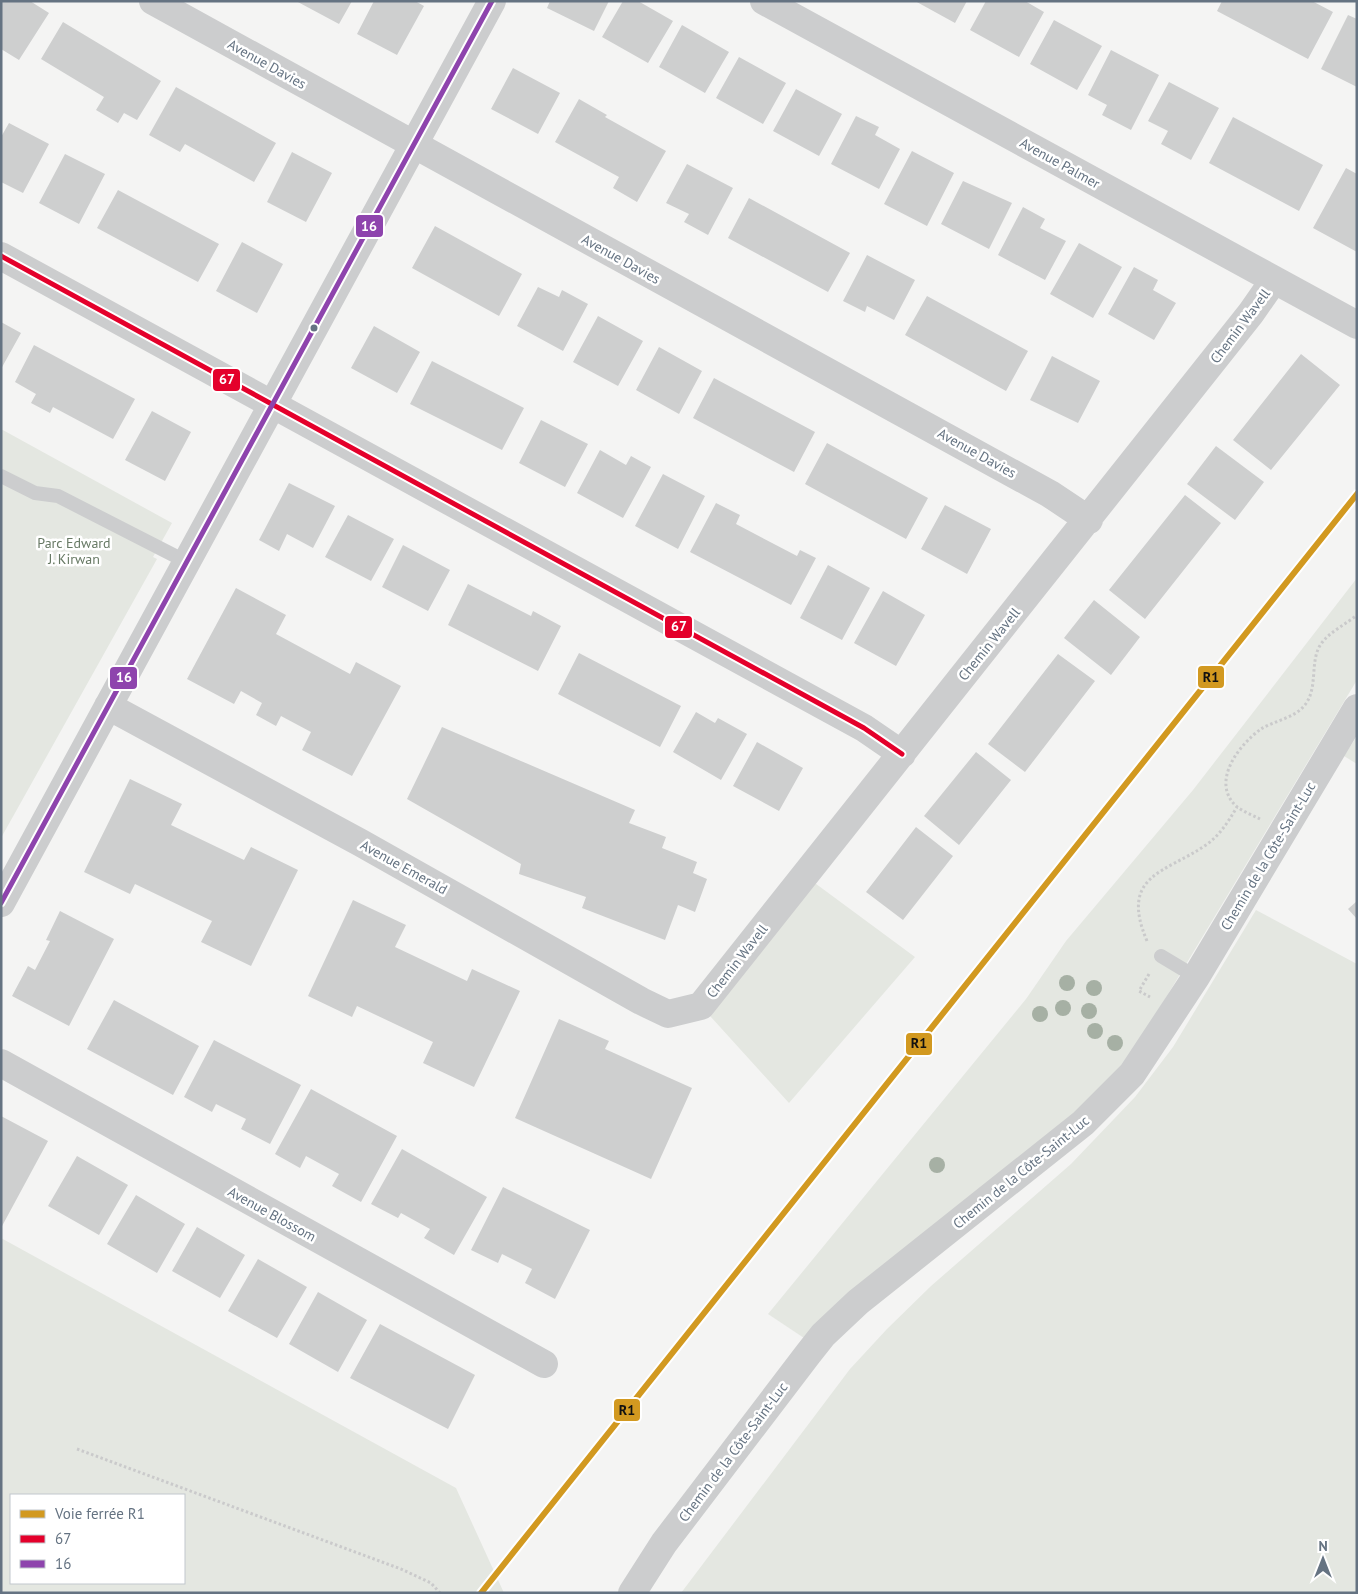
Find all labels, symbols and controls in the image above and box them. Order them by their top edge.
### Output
street label: Avenue Davies [225,35,310,93]
street label: Avenue Palmer [1017,134,1104,193]
line badge: 16 [355,214,384,238]
text: 16 [361,217,377,235]
street label: Avenue Davies [579,230,664,288]
street label: Chemin Wavell [1206,285,1274,367]
unlabelled marker [309,323,319,333]
line badge: 67 [212,368,241,392]
text: 67 [219,370,235,388]
street label: Avenue Davies [935,424,1020,482]
park label: Parc Edward J. Kirwan [37,534,111,568]
street label: Chemin Wavell [954,604,1024,684]
line badge: 67 [664,615,693,639]
text: 67 [671,617,687,635]
line badge: R1 [1197,665,1225,689]
line badge: 16 [109,666,138,690]
text: 16 [116,668,132,686]
text: R1 [1203,668,1219,686]
street label: Chemin de la Côte-Saint-Luc [1216,778,1320,934]
street label: Avenue Emerald [357,836,451,898]
street label: Chemin Wavell [703,920,771,1002]
line badge: R1 [905,1032,933,1056]
text: R1 [911,1034,927,1052]
street label: Chemin de la Côte-Saint-Luc [949,1111,1093,1233]
street label: Avenue Blossom [225,1182,319,1246]
street label: Chemin de la Côte-Saint-Luc [675,1379,791,1525]
line badge: R1 [613,1398,641,1422]
text: R1 [619,1401,635,1419]
legend [10,1494,185,1584]
text: Voie ferrée R1 [54,1504,145,1523]
text: 67 [55,1529,71,1548]
north arrow [1298,1534,1348,1584]
text: N [1318,1537,1328,1555]
text: 16 [55,1554,71,1573]

